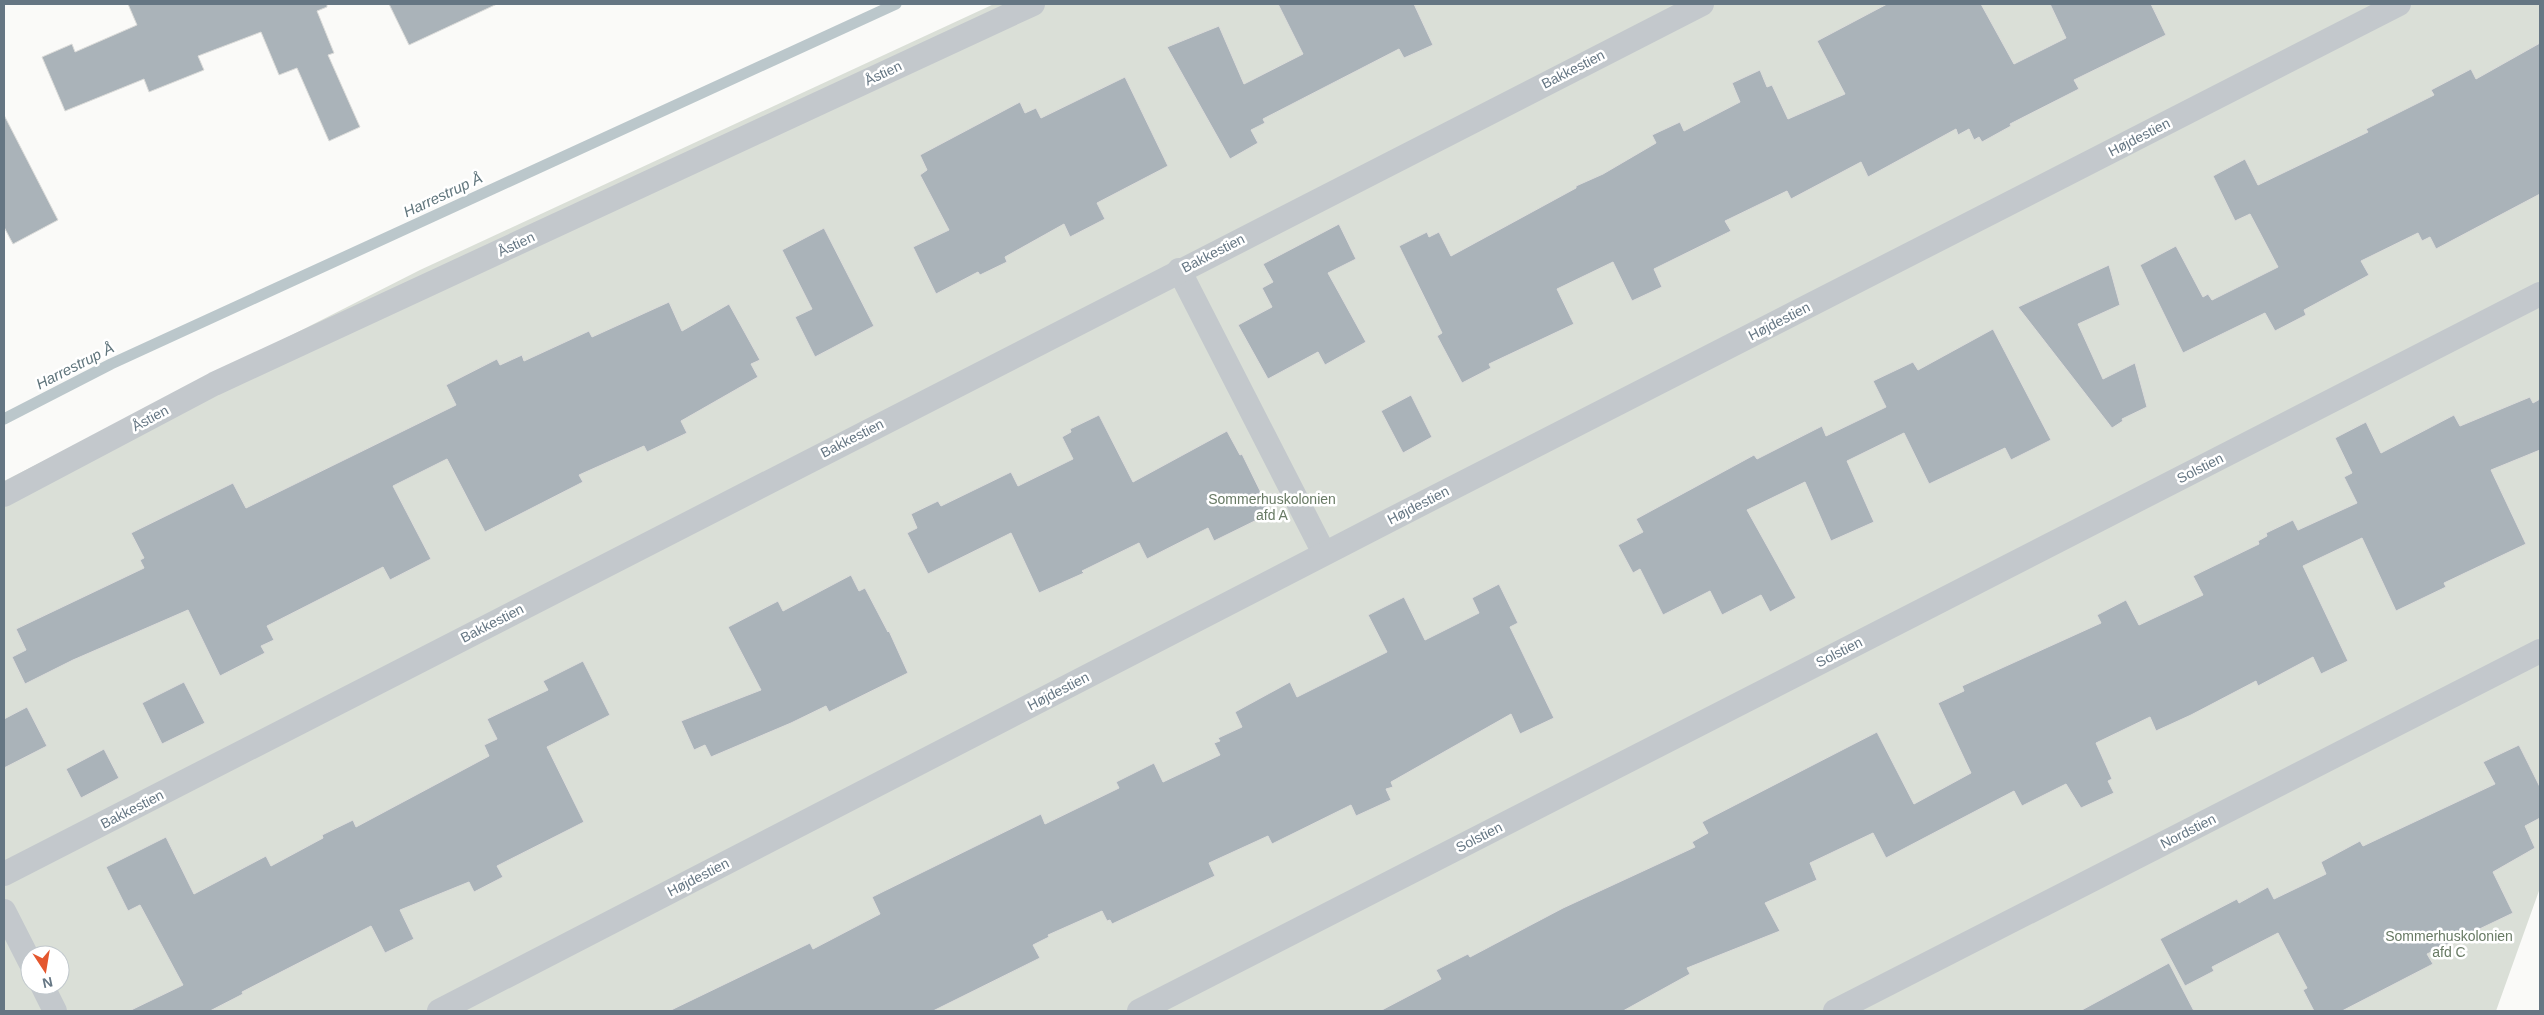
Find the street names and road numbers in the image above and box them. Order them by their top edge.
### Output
street label: Bakkestien [1539,46,1607,92]
street label: Åstien [862,58,904,88]
street label: Højdestien [2106,115,2172,159]
street label: Åstien [495,229,537,259]
street label: Bakkestien [1179,230,1247,276]
street label: Højdestien [1746,299,1812,343]
street label: Åstien [129,402,171,434]
street label: Bakkestien [818,415,886,461]
street label: Solstien [2174,450,2226,486]
street label: Højdestien [1385,483,1451,527]
street label: Bakkestien [458,600,526,646]
street label: Solstien [1813,634,1865,670]
street label: Højdestien [1025,669,1091,713]
street label: Bakkestien [98,786,166,832]
street label: Nordstien [2158,810,2218,852]
street label: Solstien [1453,819,1505,855]
street label: Højdestien [665,855,731,899]

